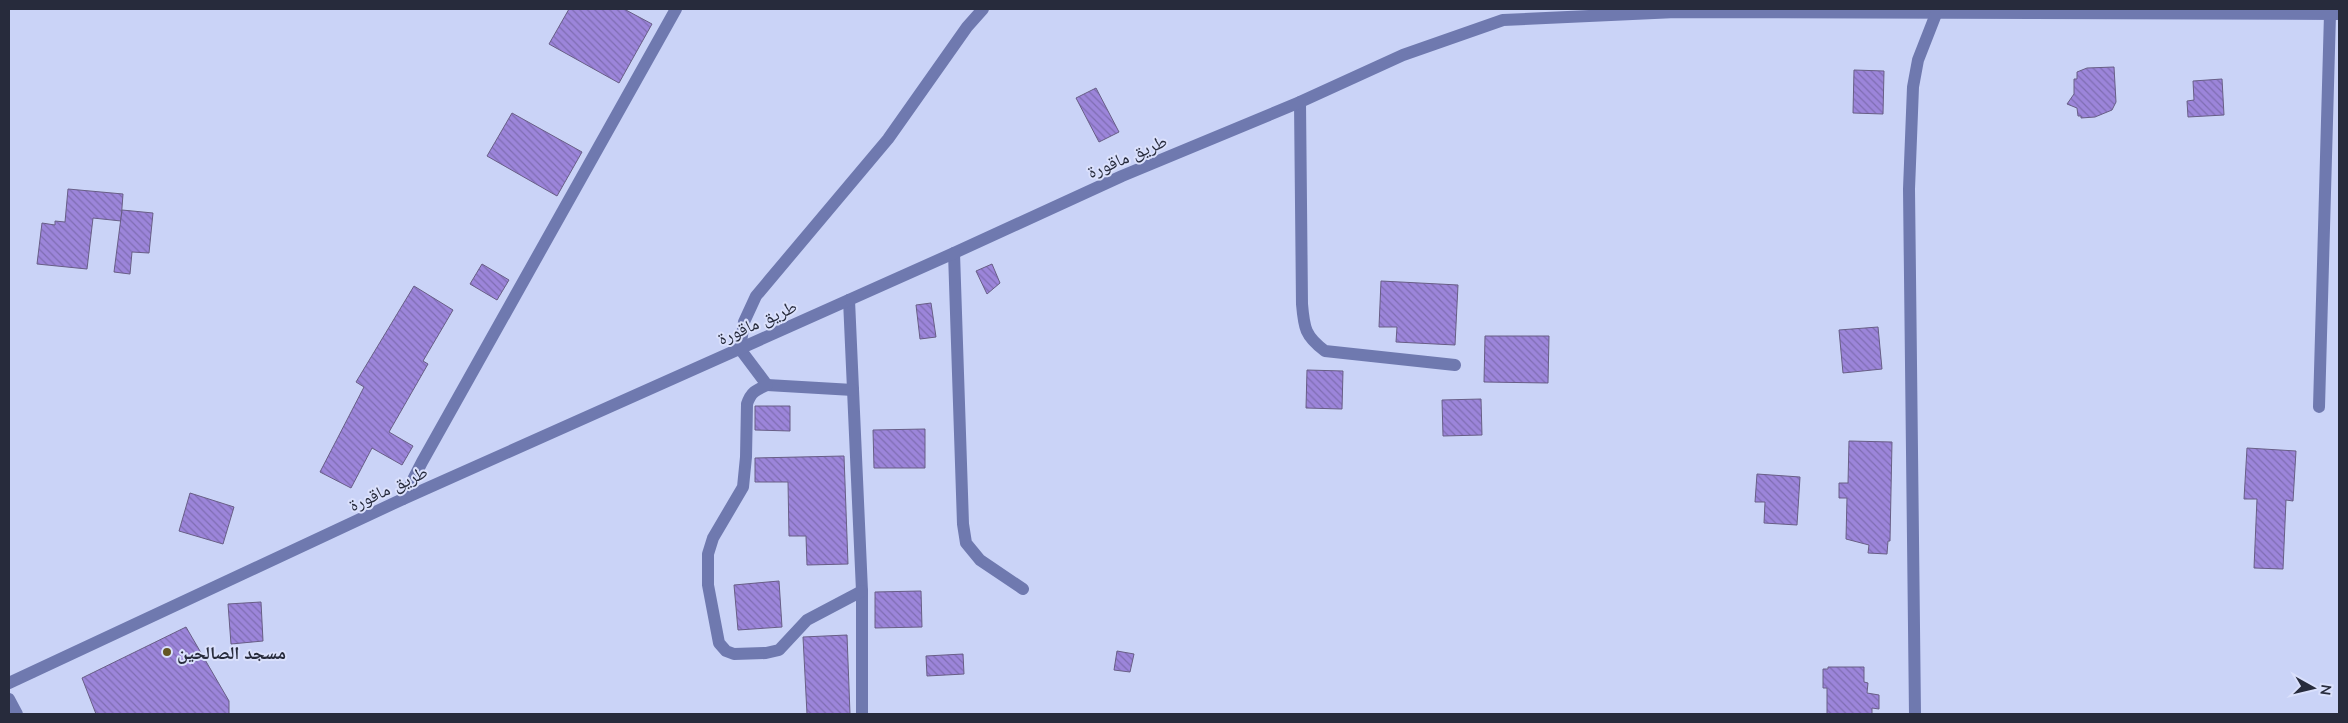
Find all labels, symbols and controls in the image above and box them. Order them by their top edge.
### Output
street label: طريق ماقورة [1084,129,1170,183]
street label: طريق ماقورة [714,294,800,350]
street label: طريق ماقورة [345,460,431,516]
place label: مسجد الصالحين [177,641,286,664]
marker: مسجد الصالحين [161,646,173,658]
north arrow [2288,663,2338,713]
text: N [2316,683,2336,696]

